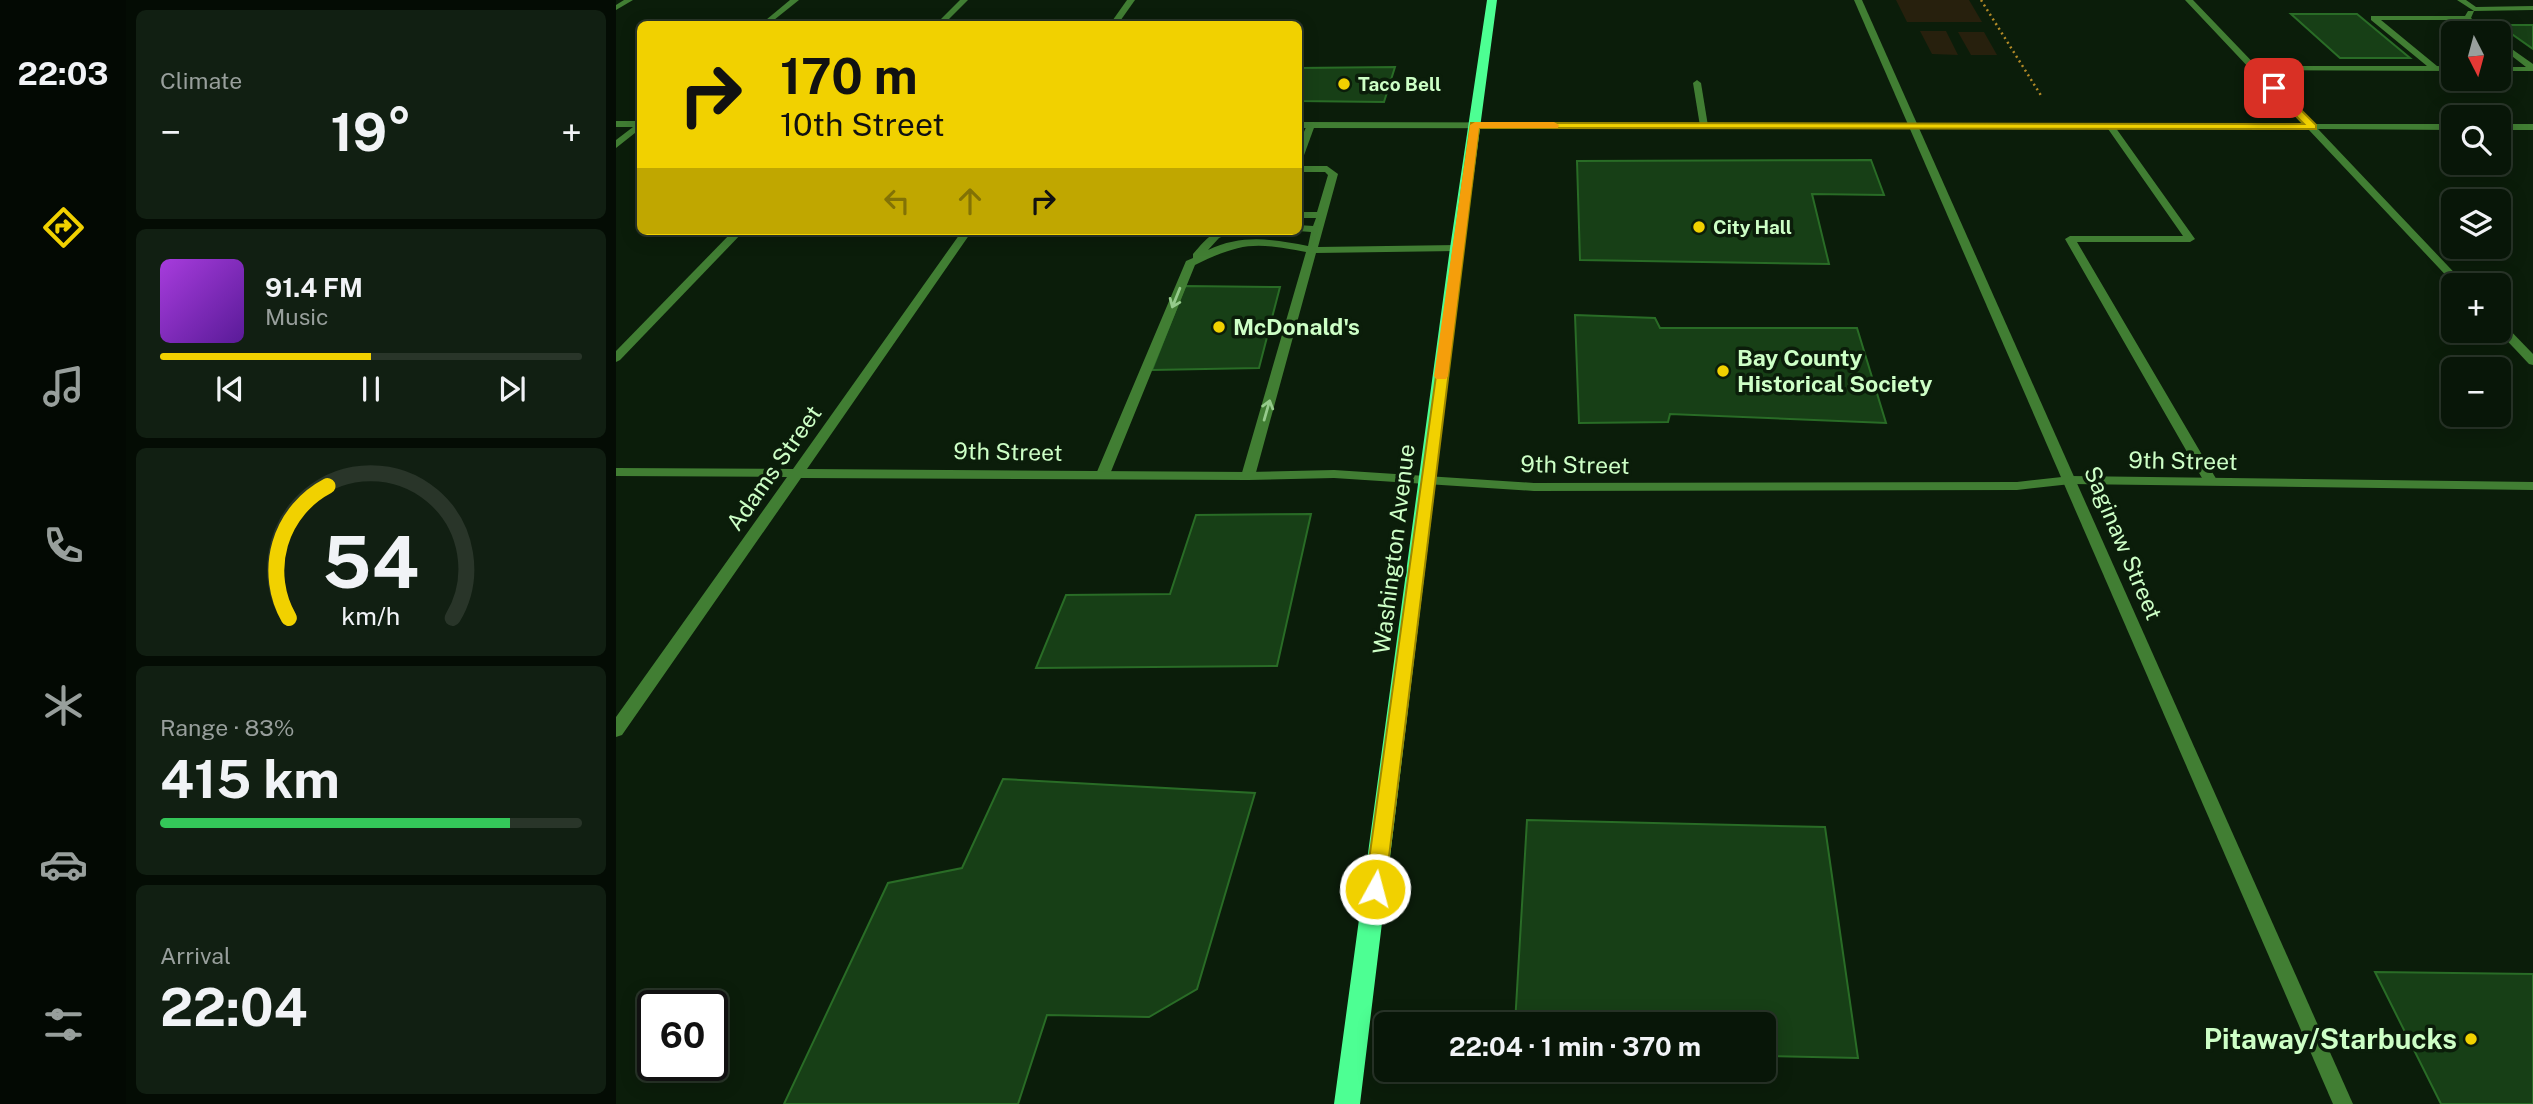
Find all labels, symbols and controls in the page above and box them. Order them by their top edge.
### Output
north arrow [2441,21,2511,91]
map controls [2441,21,2511,427]
text: 170 m [780,47,918,105]
icon: right [665,49,756,140]
text: 22:03 [17,55,109,92]
pin [2244,58,2304,118]
text: Climate [160,67,242,94]
icon: arrive [2255,69,2293,107]
place label: Taco Bell [1358,73,1441,95]
marker: Taco Bell [1336,76,1352,92]
text: 19° [330,102,412,163]
button: search [2441,105,2511,175]
text: 10th Street [780,106,945,143]
text: − [160,110,181,155]
text: + [561,110,582,155]
icon: left [878,182,916,220]
icon: ahead [951,182,989,220]
icon: right [1024,182,1062,220]
button: layers [2441,189,2511,259]
icon: directions [39,203,88,252]
place label: City Hall [1713,216,1792,238]
marker: City Hall [1691,219,1707,235]
text: 91.4 FM [265,272,363,303]
button: + [2441,273,2511,343]
one-way arrow [1168,287,1181,309]
text: Music [265,303,329,330]
place label: McDonald's [1233,313,1360,340]
marker: McDonald's [1211,319,1227,335]
place label: Bay County Historical Society [1737,344,1932,397]
button: − [2441,357,2511,427]
icon: music [39,362,88,411]
marker: Bay County Historical Society [1715,363,1731,379]
icon: previous [211,370,249,408]
icon: pause [352,370,390,408]
icon: next [493,370,531,408]
street label: Adams Street [720,400,827,535]
one-way arrow [1261,400,1274,422]
street label: 9th Street [953,437,1063,466]
street label: Washington Avenue [1367,442,1420,656]
street label: 9th Street [2128,446,2238,475]
street label: 9th Street [1520,450,1630,479]
street label: Saginaw Street [2079,462,2168,624]
text: 54 [323,519,419,604]
icon: phone [39,521,88,570]
text: km/h [342,601,400,631]
icon: climate [39,681,88,730]
text: Range · 83% [160,714,294,741]
text: 415 km [160,749,340,810]
icon: car [39,840,88,889]
position arrow [1338,852,1412,926]
text: Arrival [160,942,231,969]
text: 22:04 [160,977,308,1038]
speed limit sign: 60 [637,990,728,1081]
icon: filters [39,1000,88,1049]
place label: Pitaway/Starbucks [2204,1022,2457,1055]
text: 22:04 · 1 min · 370 m [1449,1031,1701,1062]
marker: Pitaway/Starbucks [2463,1031,2479,1047]

